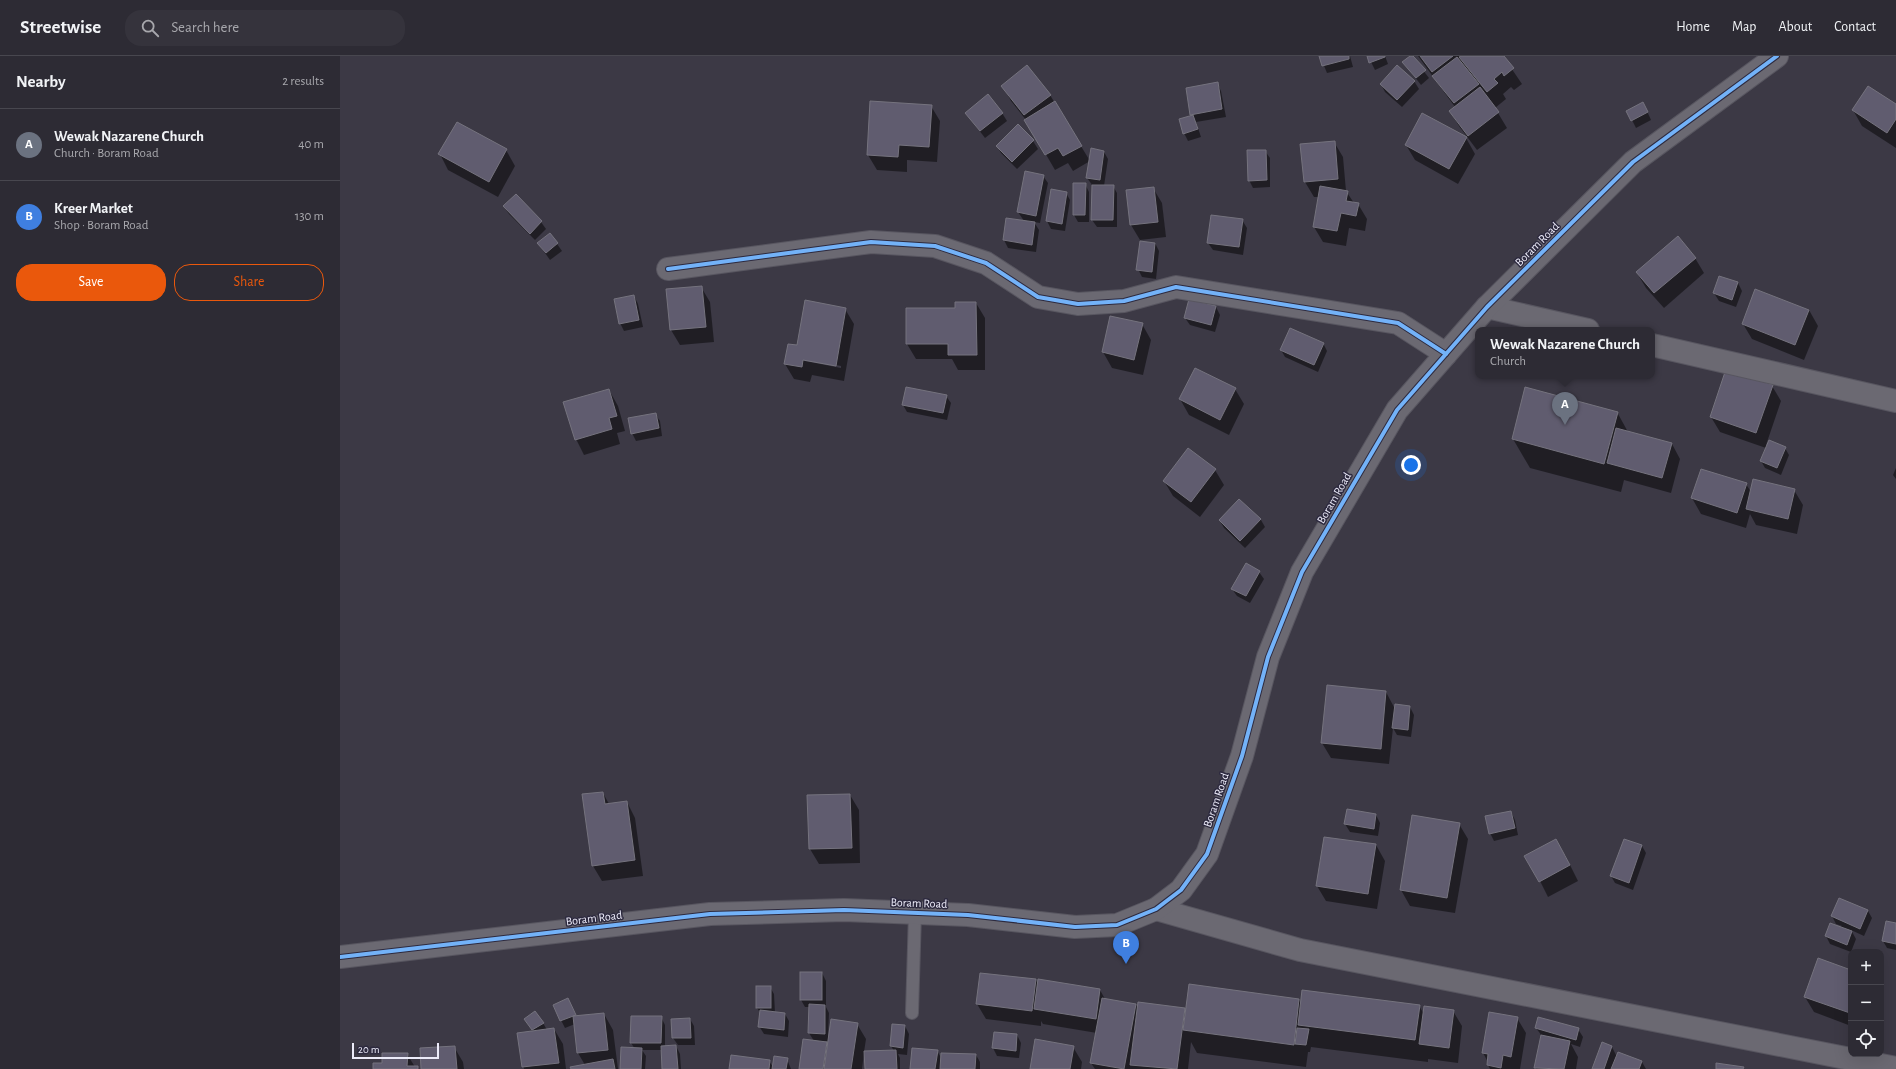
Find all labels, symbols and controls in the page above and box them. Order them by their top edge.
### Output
search box [125,10,405,46]
icon: search [139,17,161,39]
text: Streetwise [20,18,101,37]
text: Search here [171,20,239,35]
text: Home [1676,20,1710,34]
text: Map [1732,20,1756,34]
text: About [1778,20,1812,34]
text: Contact [1834,20,1876,34]
text: Nearby [16,73,66,90]
text: 2 results [282,75,324,88]
text: Wewak Nazarene Church [54,129,204,144]
text: A [25,138,33,151]
text: 40 m [298,138,324,151]
text: Church · Boram Road [54,147,159,160]
text: Kreer Market [54,201,133,216]
text: B [25,210,33,223]
text: 130 m [295,210,324,223]
text: Shop · Boram Road [54,219,148,232]
street label: Boram Road [1513,220,1561,268]
button: Save [16,264,166,301]
button: Share [174,264,324,301]
popup [1475,327,1655,379]
text: Wewak Nazarene Church [1490,337,1640,352]
text: Church [1490,355,1526,368]
pin: A [1552,392,1578,425]
your location [1401,455,1421,475]
street label: Boram Road [1315,470,1353,526]
street label: Boram Road [1201,771,1231,829]
street label: Boram Road [890,896,948,910]
street label: Boram Road [565,909,623,927]
pin: B [1113,931,1139,964]
map controls [1848,949,1884,1057]
button: + [1848,949,1884,985]
button: − [1848,985,1884,1021]
button: locate [1848,1021,1884,1057]
scale bar [352,1041,439,1060]
text: 20 m [358,1044,379,1055]

